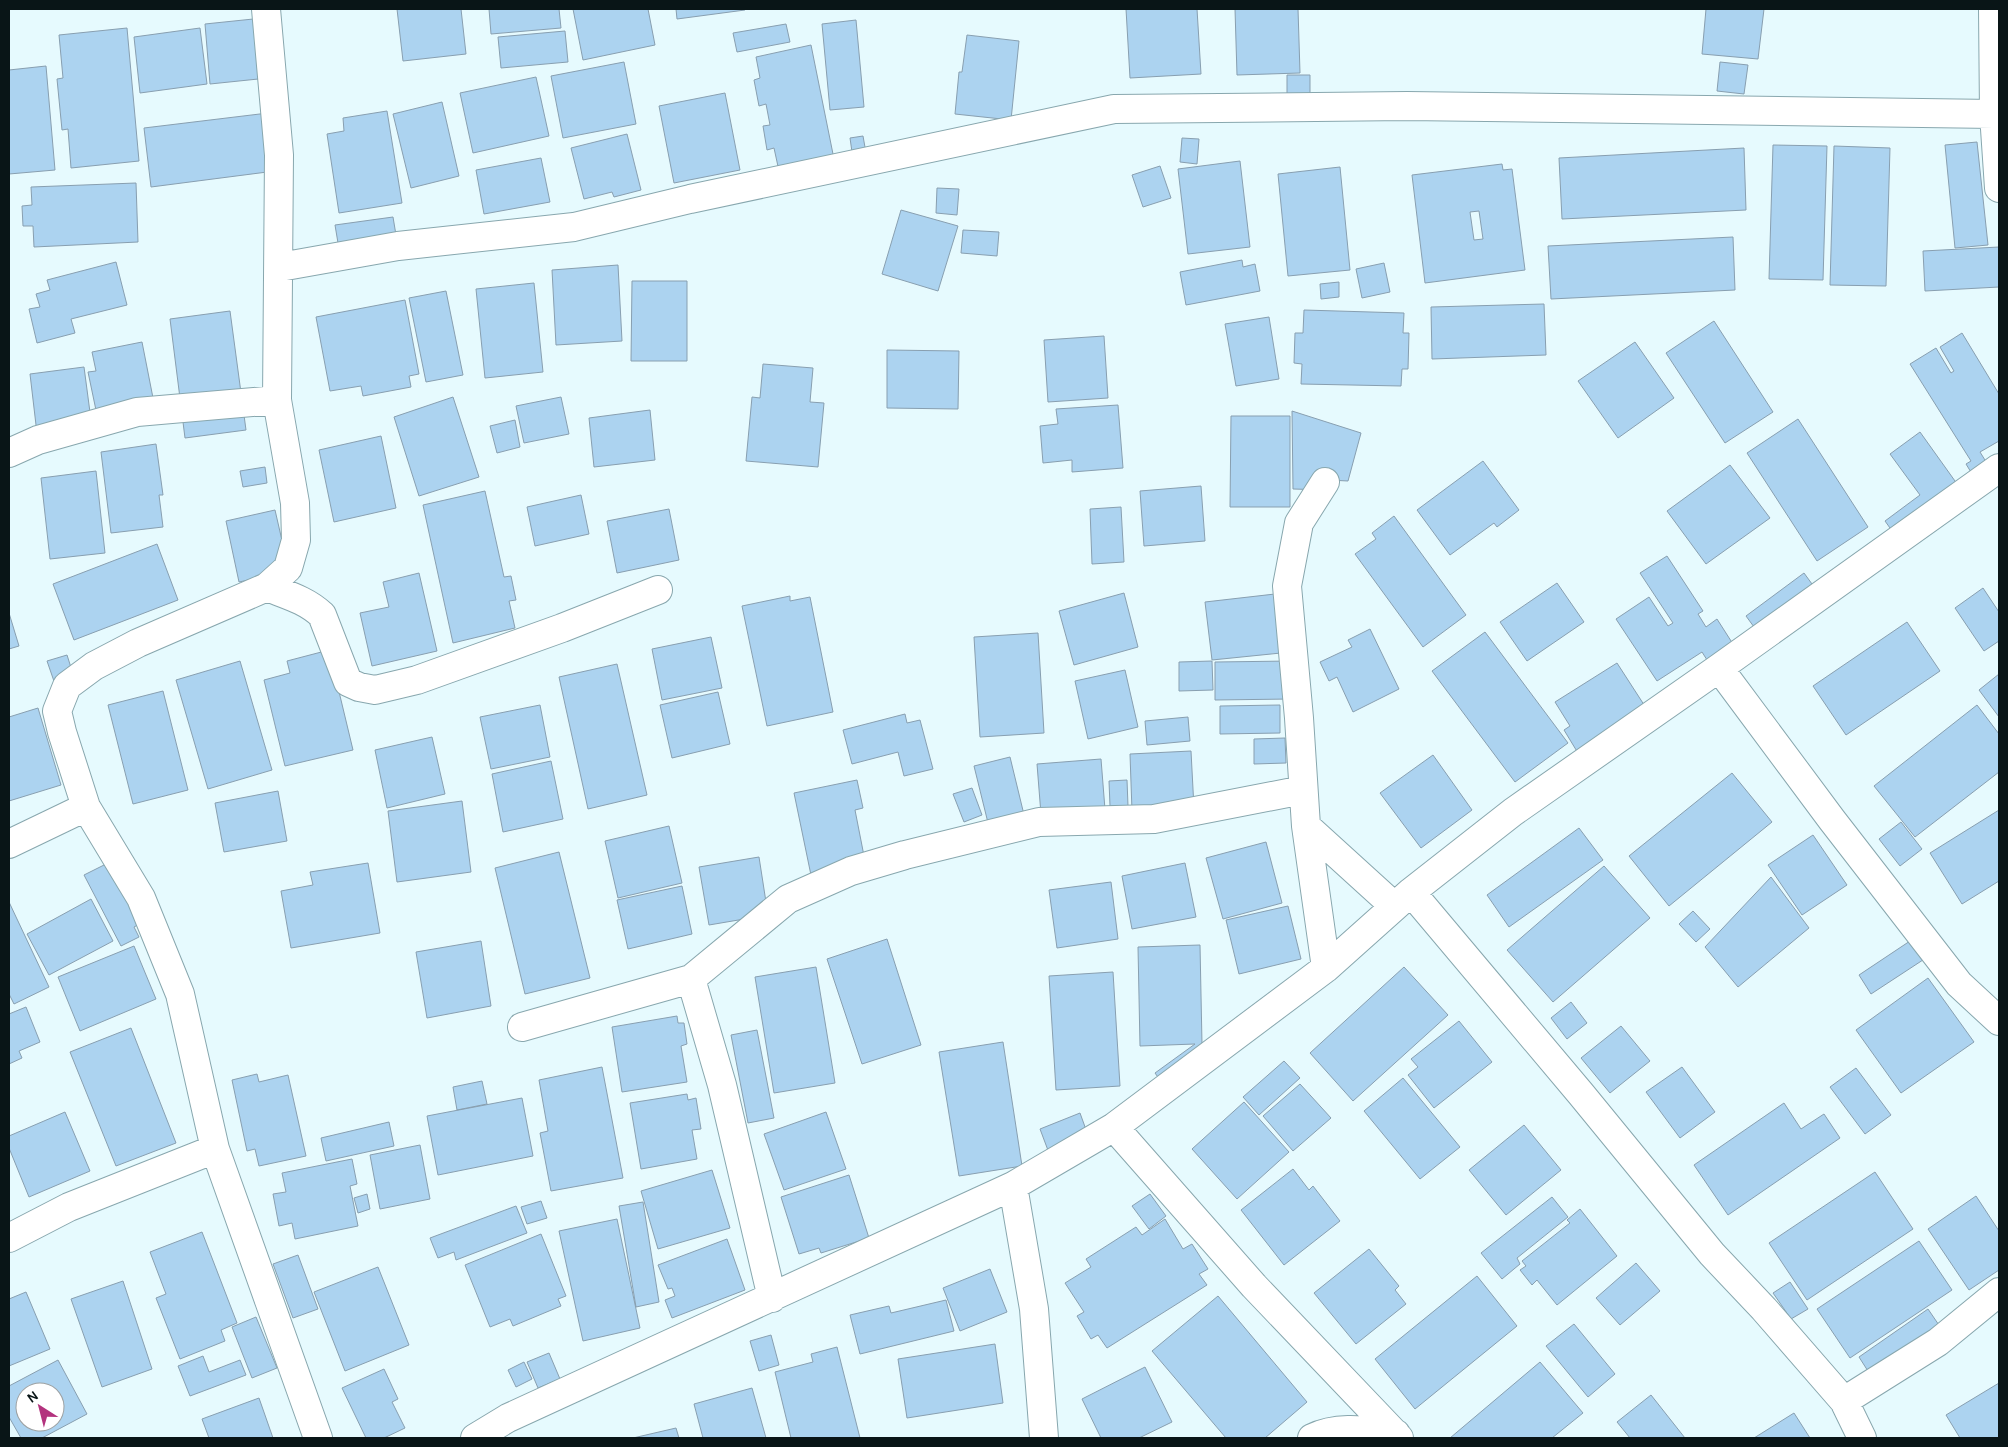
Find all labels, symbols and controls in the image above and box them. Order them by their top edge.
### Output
north arrow [15,1382,65,1432]
text: N [24,1387,42,1407]

